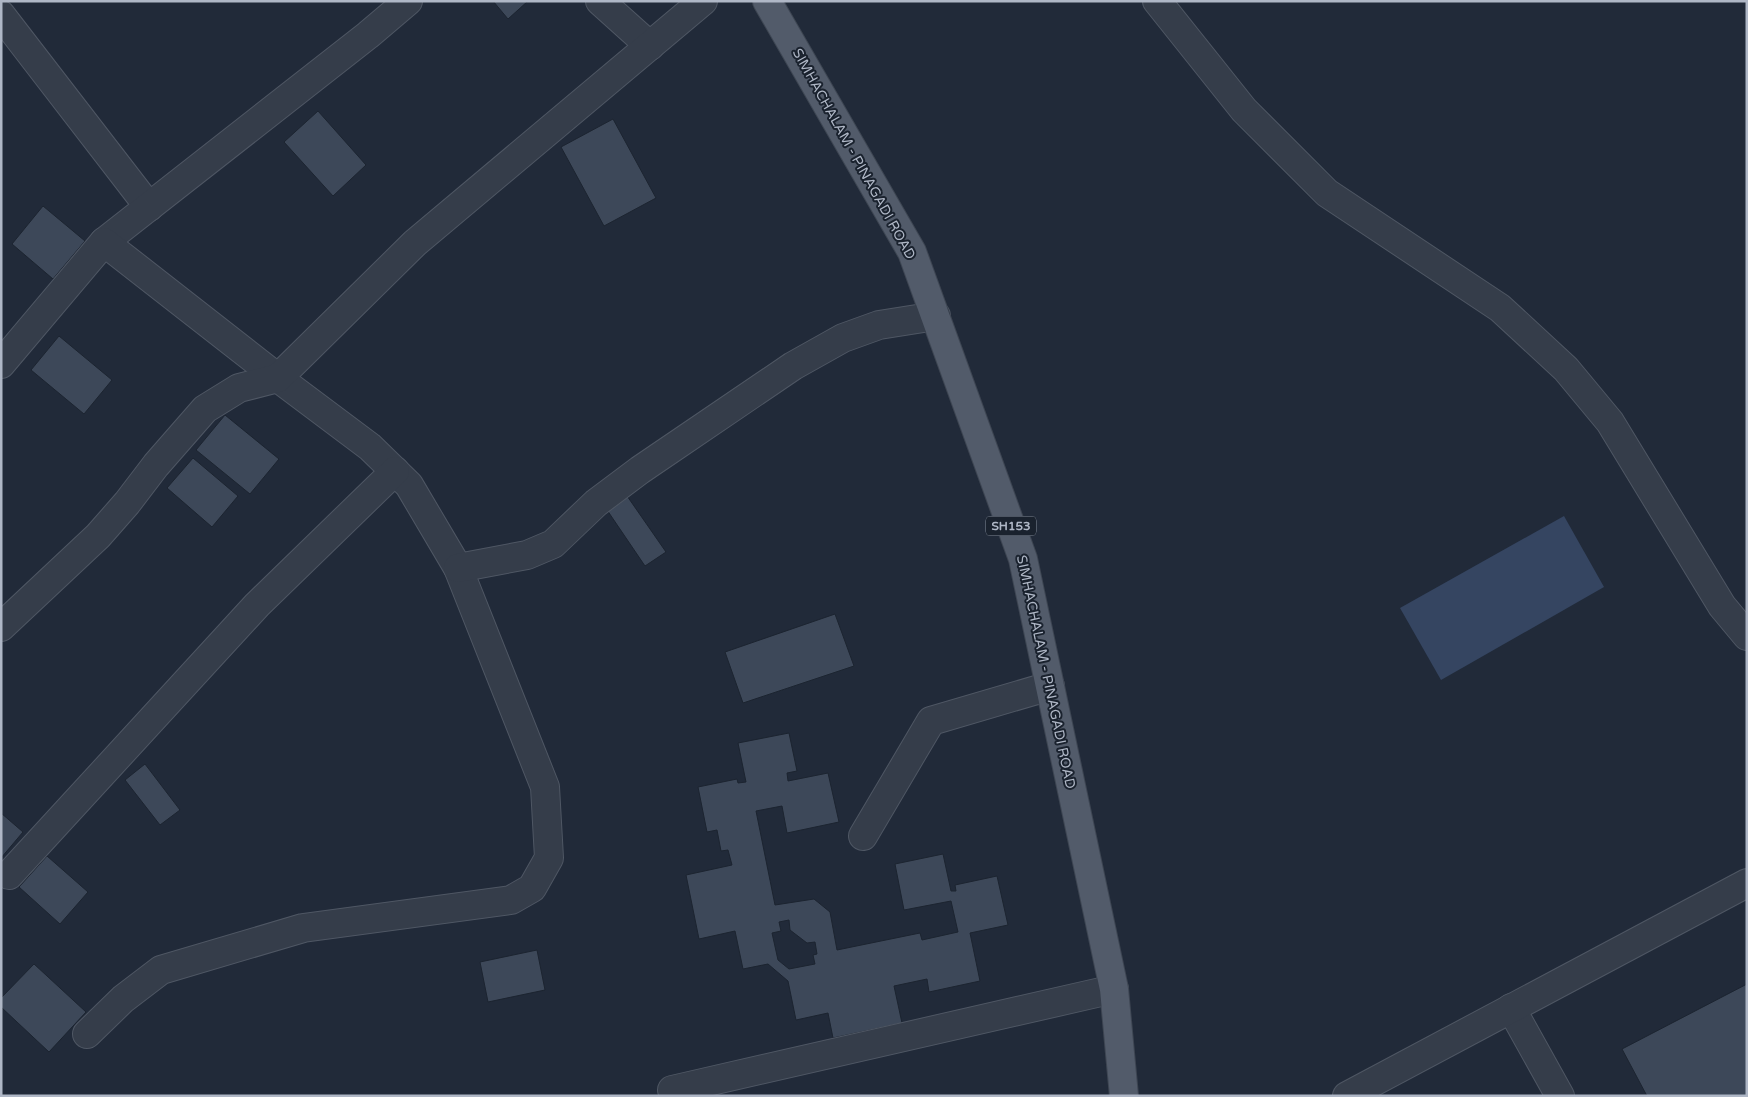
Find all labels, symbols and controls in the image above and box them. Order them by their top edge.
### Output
street label: SIMHACHALAM - PINAGADI ROAD [789,46,919,262]
road number: SH153 [986,516,1036,536]
street label: SIMHACHALAM - PINAGADI ROAD [1013,554,1079,790]

